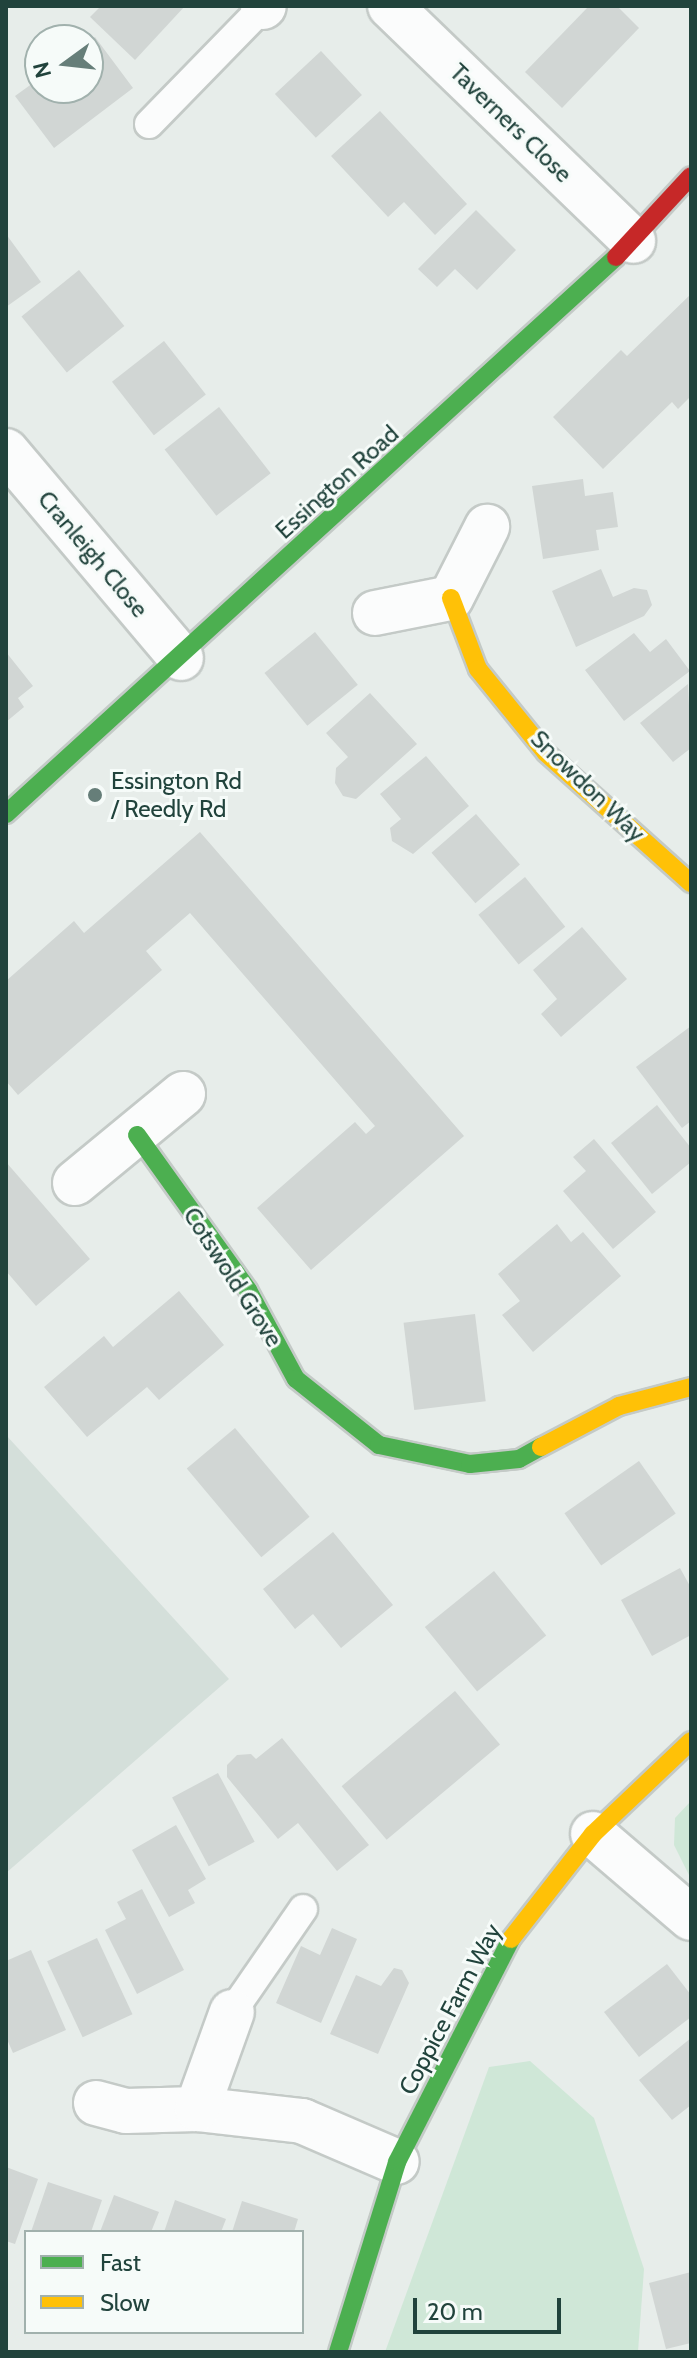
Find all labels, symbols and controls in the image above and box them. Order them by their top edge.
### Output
north arrow [24,24,104,104]
street label: Taverners Close [444,58,578,188]
text: N [27,59,57,81]
street label: Essington Road [270,419,404,545]
street label: Cranleigh Close [32,485,154,623]
street label: Snowdon Way [525,724,651,848]
place label: Essington Rd / Reedly Rd [111,767,242,823]
marker: Essington Rd / Reedly Rd [86,786,104,804]
street label: Cotswold Grove [177,1202,289,1352]
street label: Coppice Farm Way [393,1919,507,2099]
legend [24,2230,304,2334]
text: Fast [100,2248,141,2277]
scale bar [417,2282,565,2332]
text: Slow [100,2288,150,2317]
text: 20 m [427,2297,483,2326]

